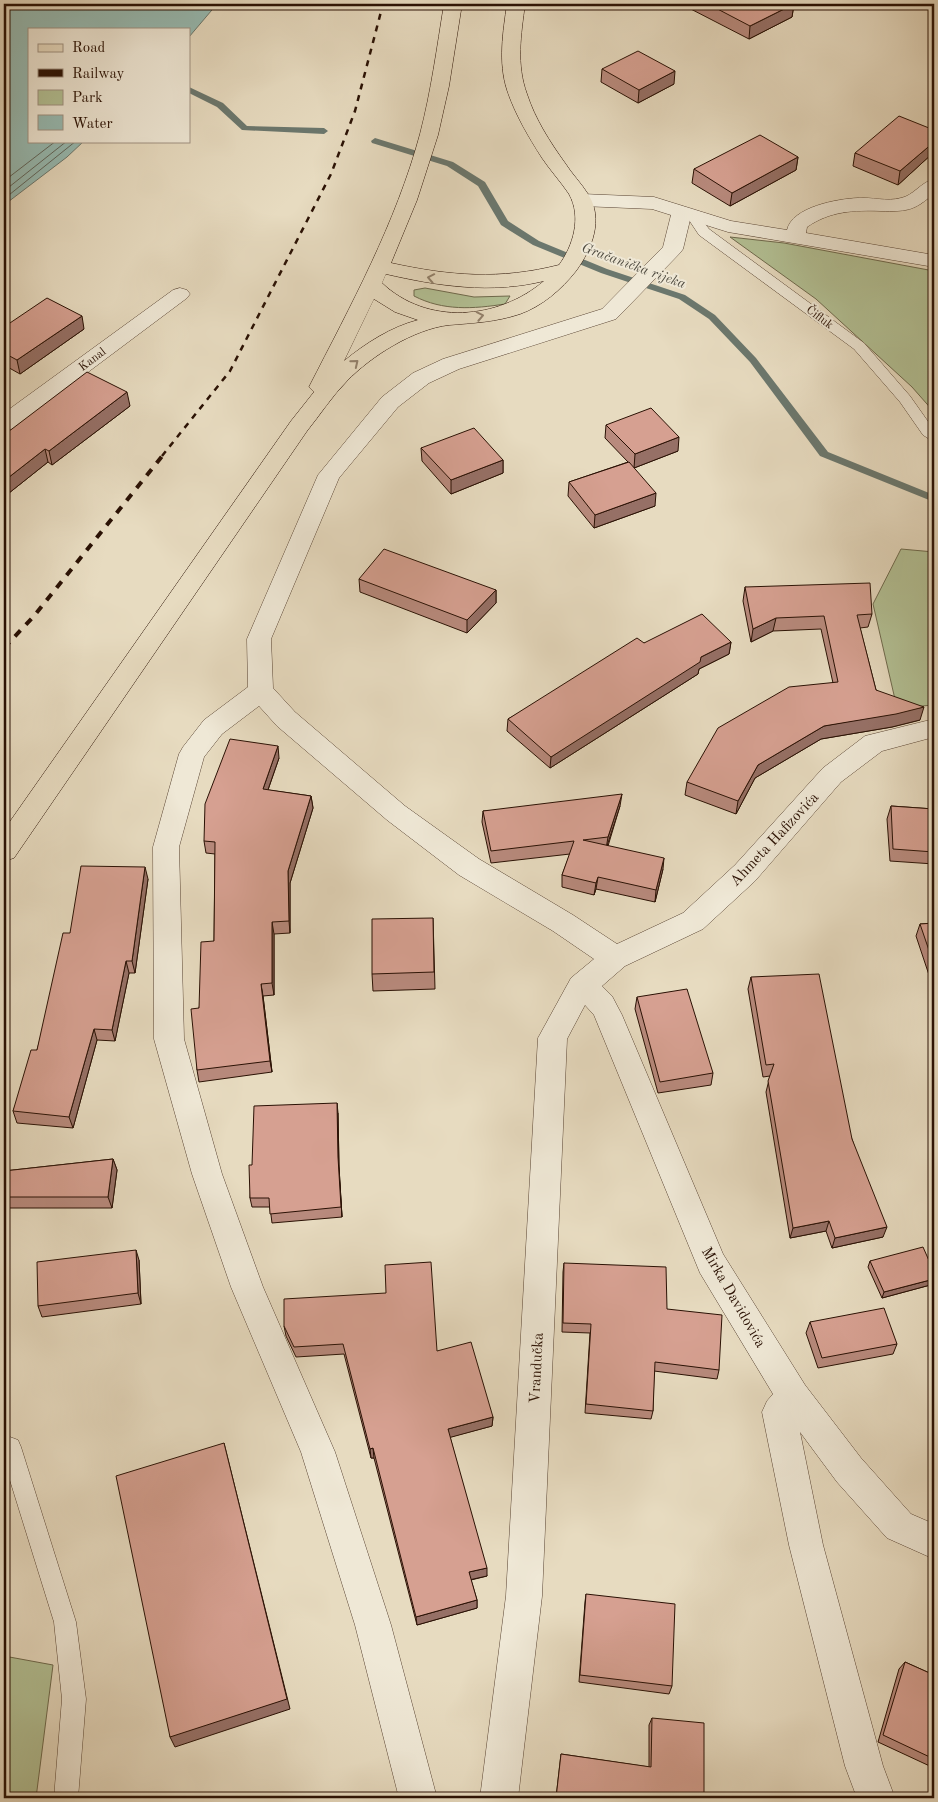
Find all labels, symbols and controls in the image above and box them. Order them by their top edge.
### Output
legend [28,28,190,142]
text: Road [72,41,106,56]
text: Railway [72,67,125,82]
text: Park [72,91,103,106]
text: Water [72,117,113,132]
water label: Gračanička rijeka [579,241,688,292]
one-way arrow [426,273,435,283]
street label: Čifluk [804,301,838,332]
one-way arrow [476,312,485,322]
street label: Kanal [77,346,108,374]
one-way arrow [349,360,358,369]
street label: Ahmeta Hafizovića [728,790,823,890]
street label: Mirka Davidovića [698,1245,768,1351]
street label: Vrandučka [528,1332,547,1404]

